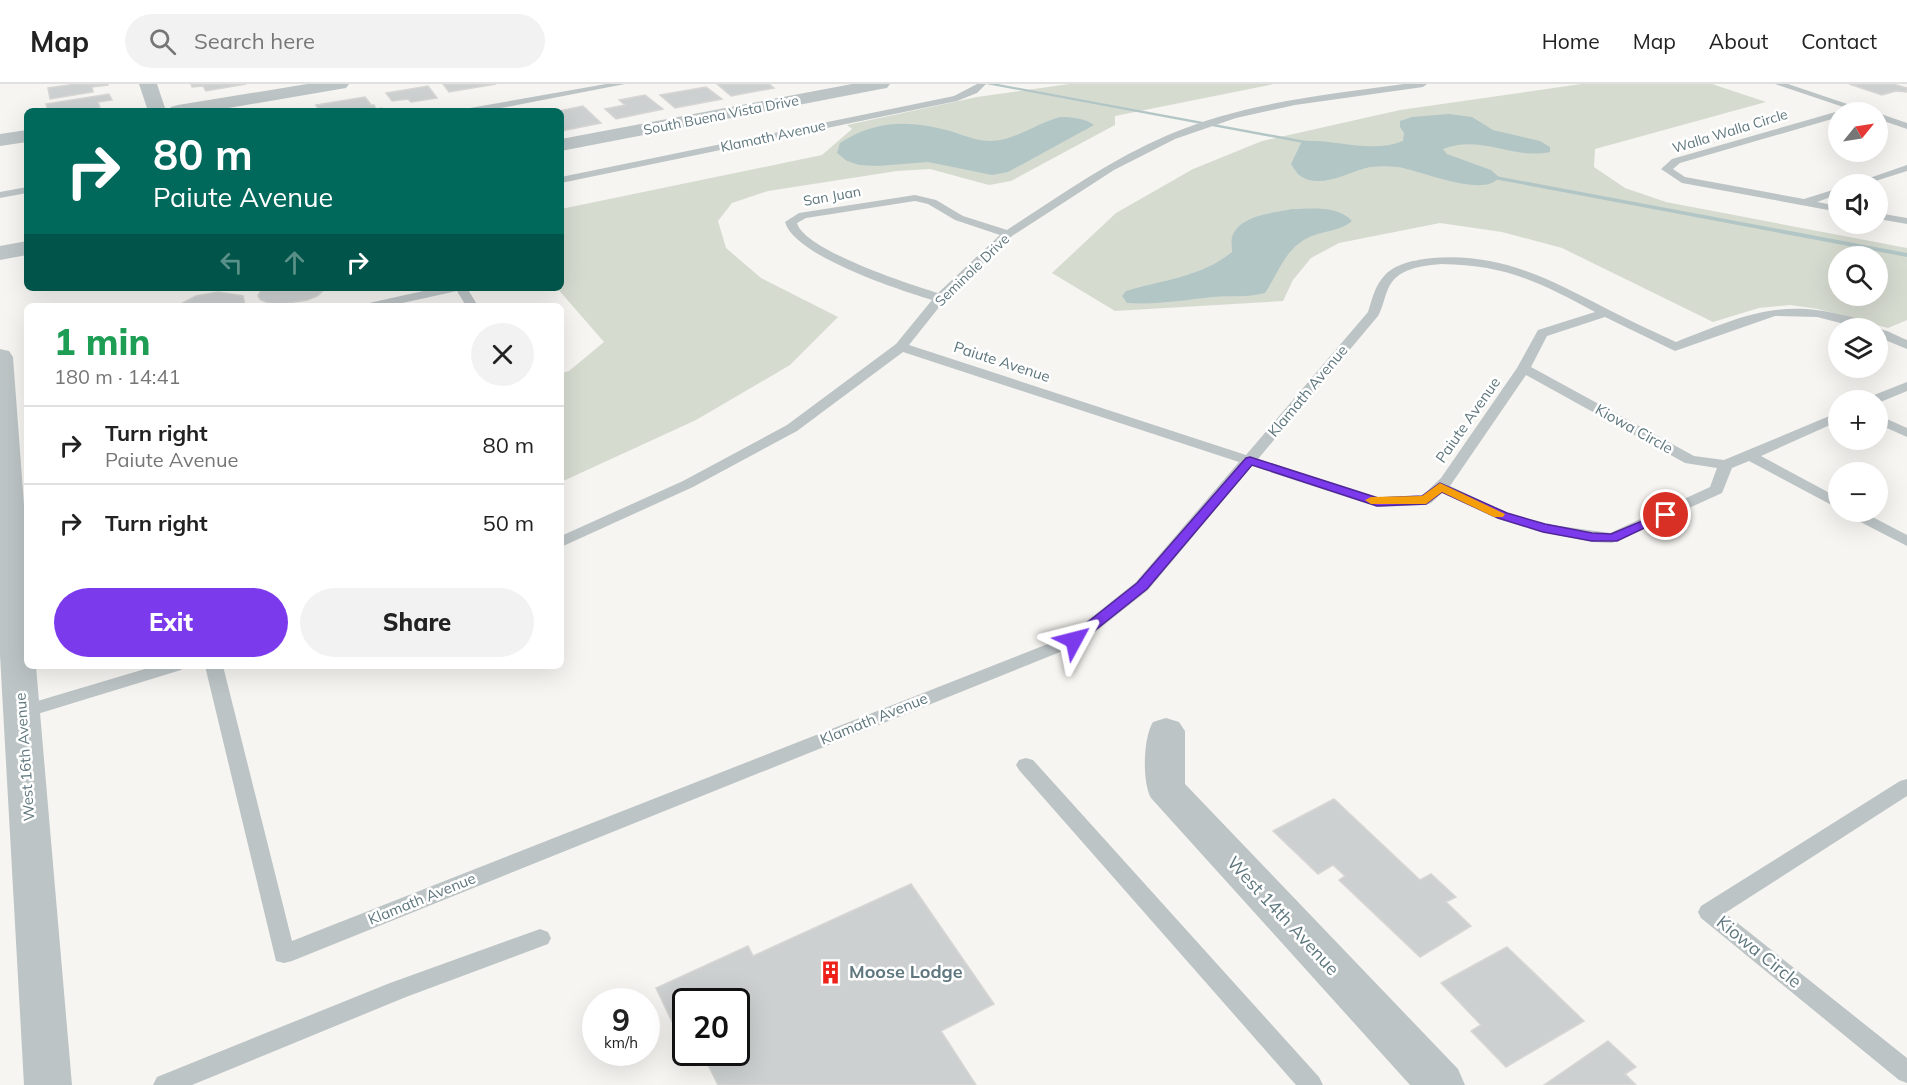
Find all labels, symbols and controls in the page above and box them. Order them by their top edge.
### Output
search box [125,14,545,68]
text: Map [30,24,89,59]
icon: search [146,25,179,58]
text: Search here [194,27,315,55]
text: Home [1542,28,1600,54]
text: Map [1633,28,1676,54]
text: About [1709,28,1768,54]
text: Contact [1801,28,1877,54]
street label: South Buena Vista Drive [642,91,800,139]
north arrow [1828,102,1888,162]
map controls [1828,102,1888,522]
street label: Walla Walla Circle [1670,105,1790,157]
street label: Klamath Avenue [719,116,827,156]
text: 80 m [153,128,253,181]
icon: right [54,132,132,210]
button: sound [1828,174,1888,234]
text: Paiute Avenue [153,180,333,214]
street label: San Juan [802,182,862,210]
street label: Seminole Drive [931,230,1013,310]
icon: left [215,246,248,279]
icon: ahead [278,246,311,279]
icon: right [341,246,374,279]
button: search [1828,246,1888,306]
button: layers [1828,318,1888,378]
text: 1 min [54,319,150,364]
button: close [471,323,534,386]
street label: Paiute Avenue [952,337,1053,386]
street label: Klamath Avenue [1264,341,1352,441]
text: 180 m · 14:41 [54,364,180,389]
street label: Paiute Avenue [1431,373,1504,466]
button: + [1828,390,1888,450]
street label: Kiowa Circle [1592,399,1676,458]
text: Turn right [105,419,208,447]
icon: right [54,429,87,462]
text: 80 m [483,431,534,459]
text: Paiute Avenue [105,447,239,472]
button: − [1828,462,1888,522]
pin [1640,489,1691,540]
icon: arrive [1649,498,1682,531]
icon: right [54,507,87,540]
text: Turn right [105,509,208,537]
text: 50 m [483,509,534,537]
button: Exit [54,588,288,657]
button: Share [300,588,534,657]
position arrow [1042,608,1106,672]
street label: Klamath Avenue [817,688,930,749]
street label: West 16th Avenue [11,692,38,822]
street label: West 14th Avenue [1222,851,1344,980]
street label: Klamath Avenue [365,868,478,929]
street label: Kiowa Circle [1712,910,1807,993]
building icon: Moose Lodge [818,959,844,985]
place label: Moose Lodge [849,960,963,983]
speed limit sign: 20 [672,988,750,1066]
text: 9 [612,1001,630,1039]
text: km/h [604,1033,638,1052]

